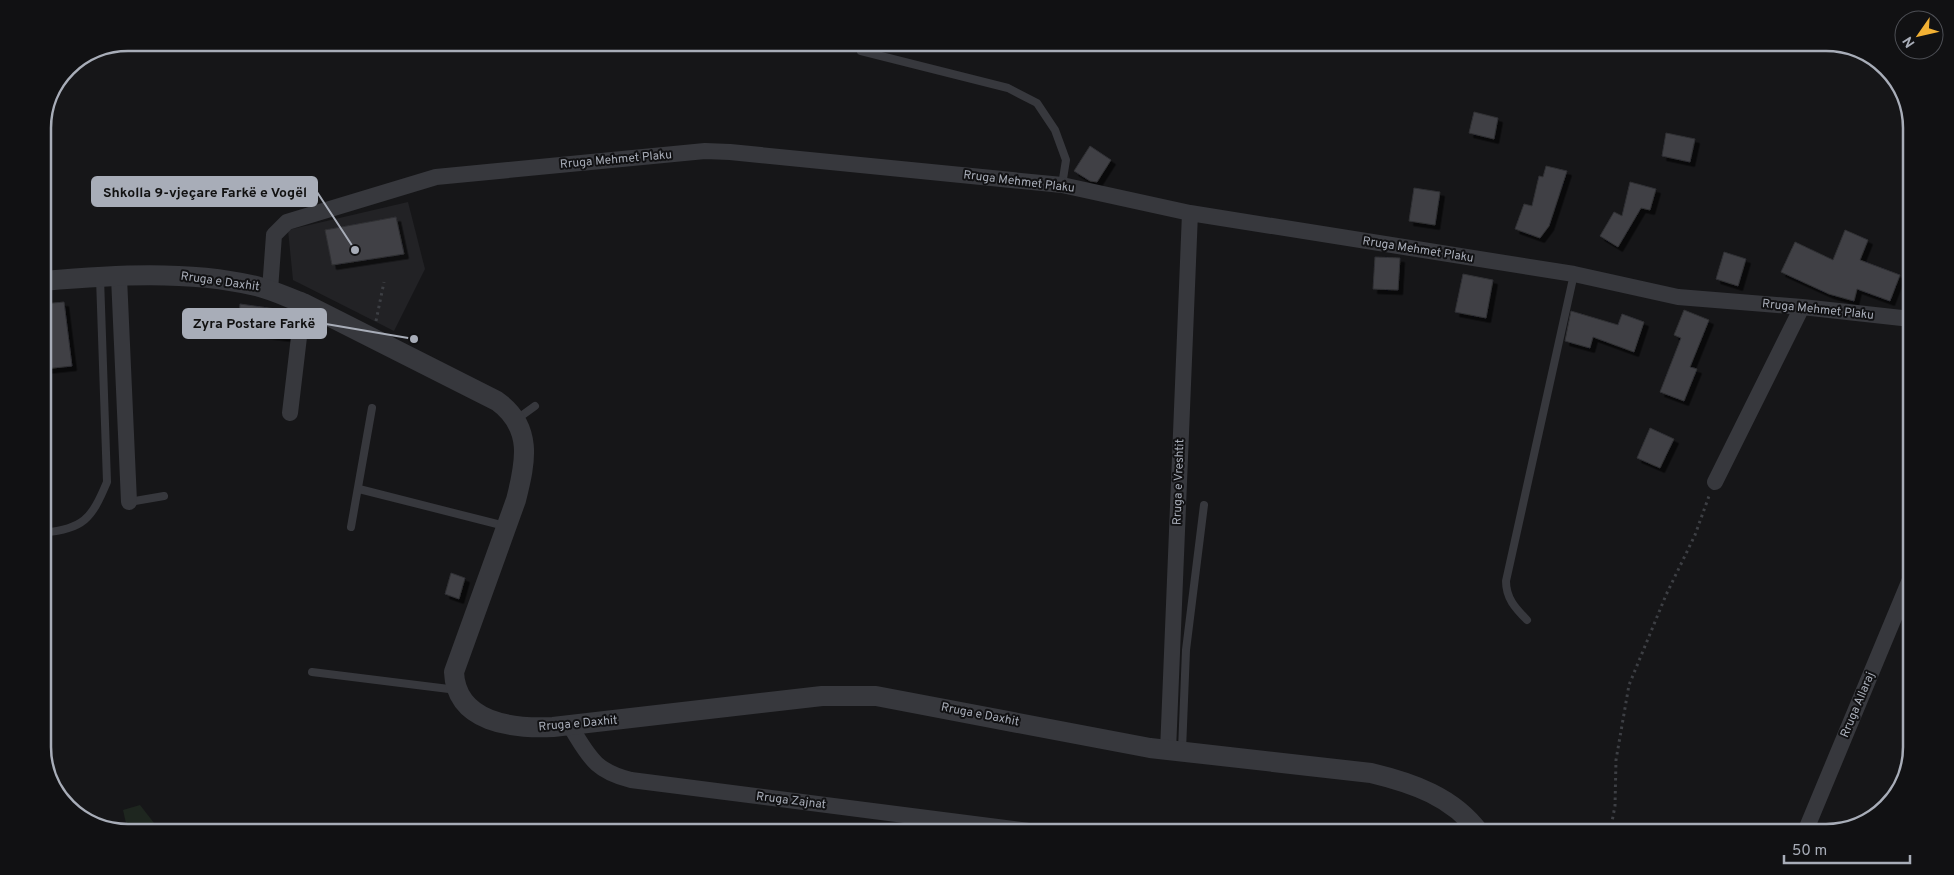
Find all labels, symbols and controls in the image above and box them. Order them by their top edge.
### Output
north arrow [1894,10,1944,60]
text: N [1900,33,1919,50]
street label: Rruga Mehmet Plaku [559,147,673,173]
street label: Rruga Mehmet Plaku [962,167,1076,197]
callout: Shkolla 9-vjeçare Farkë e Vogël [92,177,317,206]
text: Shkolla 9-vjeçare Farkë e Vogël [103,185,307,202]
street label: Rruga Mehmet Plaku [1361,233,1475,267]
street label: Rruga e Daxhit [180,269,260,295]
street label: Rruga Mehmet Plaku [1761,296,1875,324]
callout: Zyra Postare Farkë [183,309,326,338]
text: Zyra Postare Farkë [193,316,315,333]
street label: Rruga e Vreshtit [1170,439,1188,525]
street label: Rruga Allaraj [1837,670,1879,740]
street label: Rruga e Daxhit [939,700,1021,730]
street label: Rruga e Daxhit [538,713,618,735]
street label: Rruga Zajnat [755,789,827,813]
scale bar [1784,832,1910,864]
text: 50 m [1792,842,1827,861]

